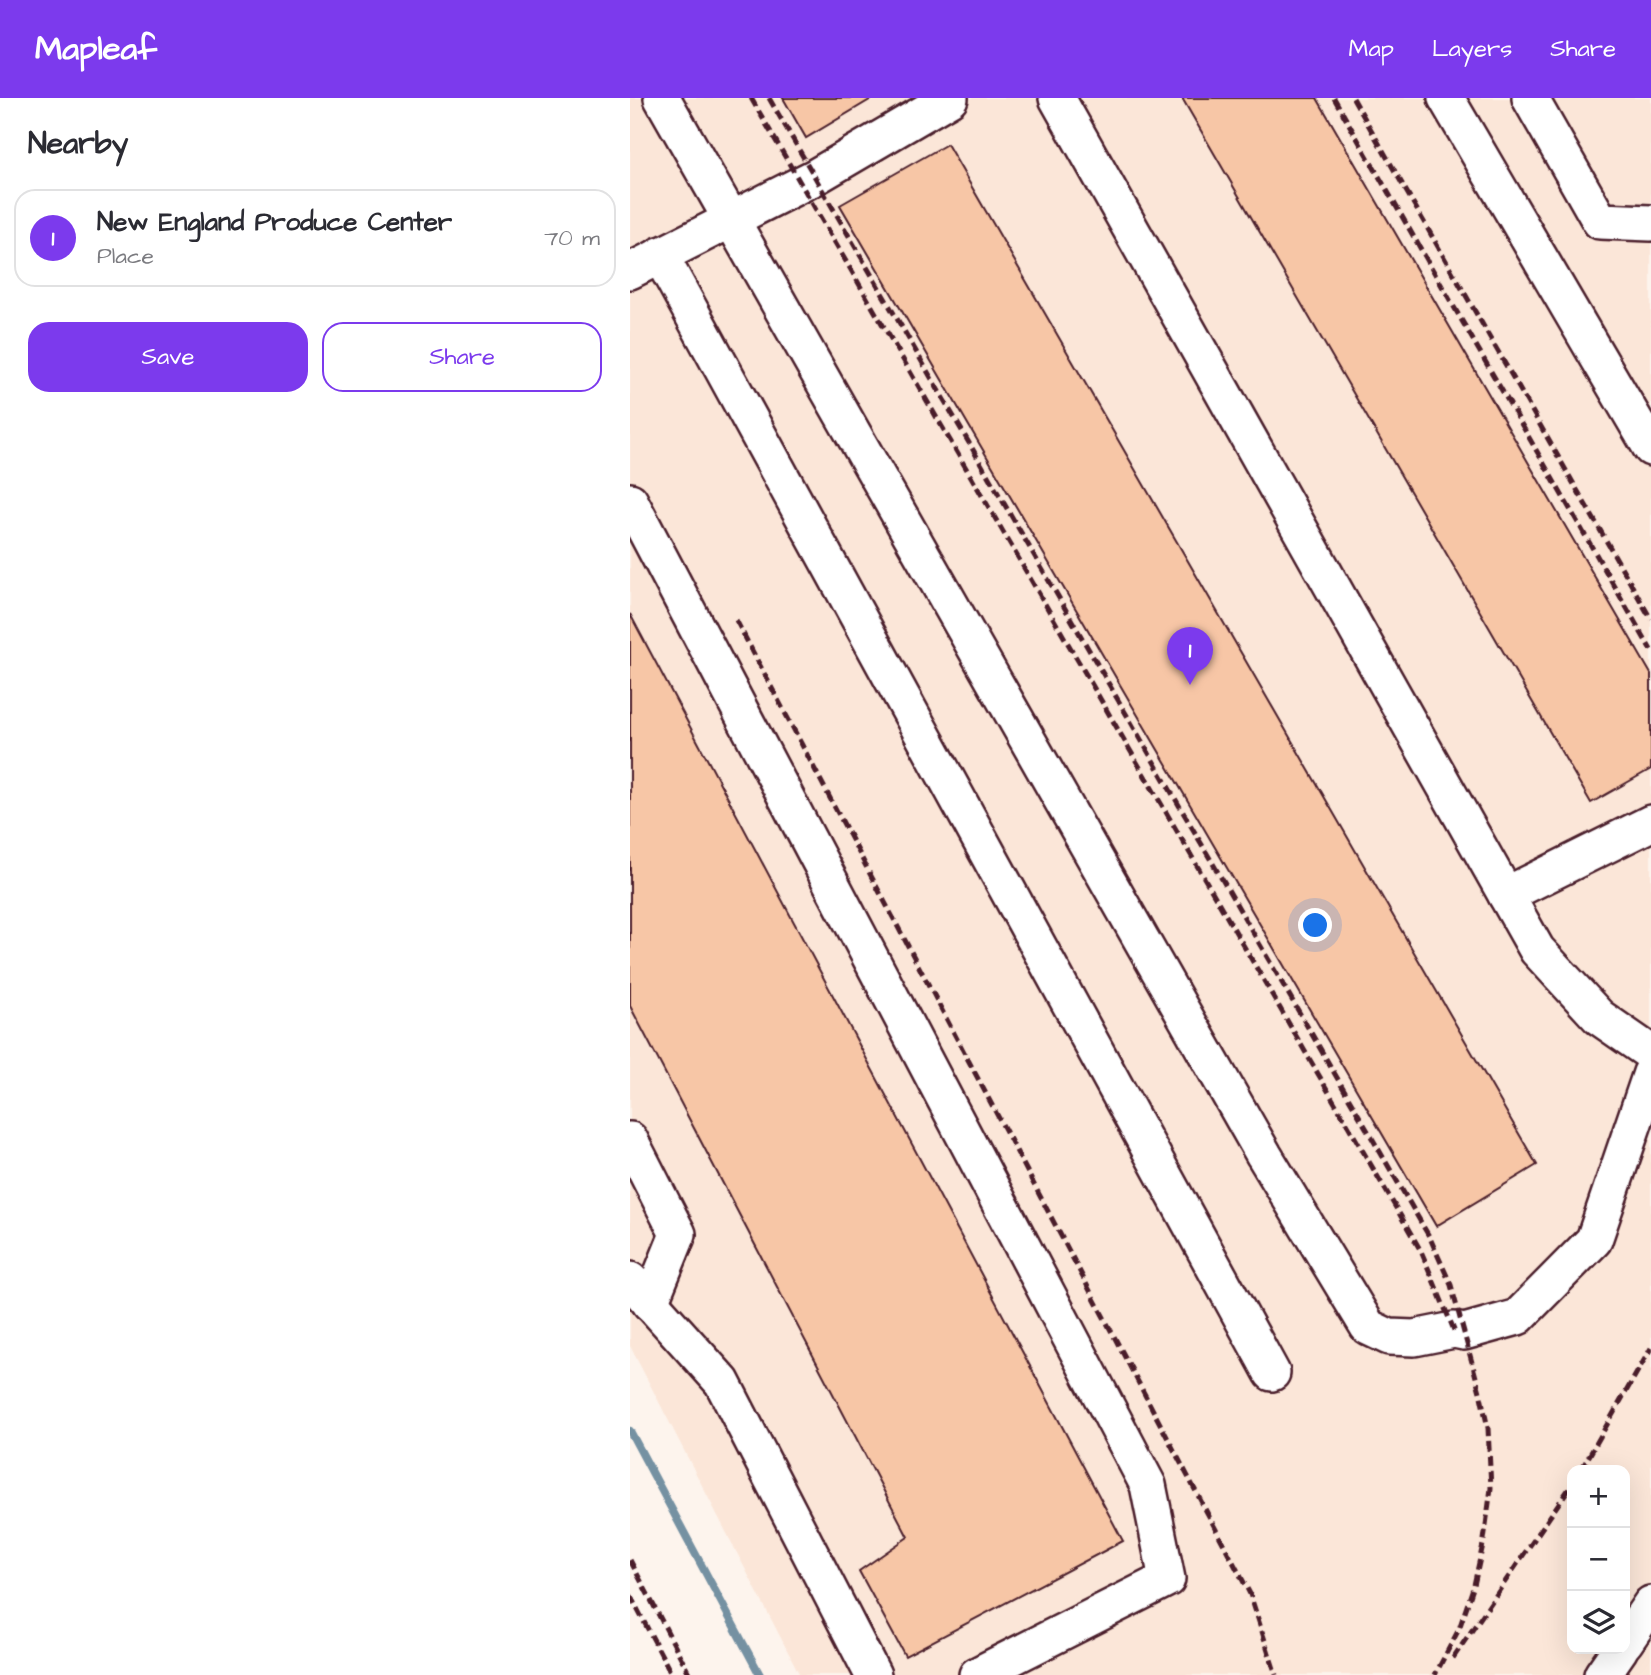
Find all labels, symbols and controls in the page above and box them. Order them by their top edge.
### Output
text: Mapleaf [35,26,157,72]
text: Map [1349,32,1394,66]
text: Layers [1432,32,1512,66]
text: Share [1550,32,1616,66]
text: Nearby [28,123,128,165]
text: New England Produce Center [97,204,452,240]
text: 1 [52,222,54,254]
text: 70 m [544,222,600,254]
text: Place [97,240,154,272]
button: Save [28,322,308,392]
button: Share [322,322,602,392]
pin: 1 [1167,627,1213,685]
your location [1298,908,1332,942]
map controls [1567,1465,1630,1654]
button: + [1567,1465,1630,1528]
button: − [1567,1528,1630,1591]
button: layers [1567,1591,1630,1654]

